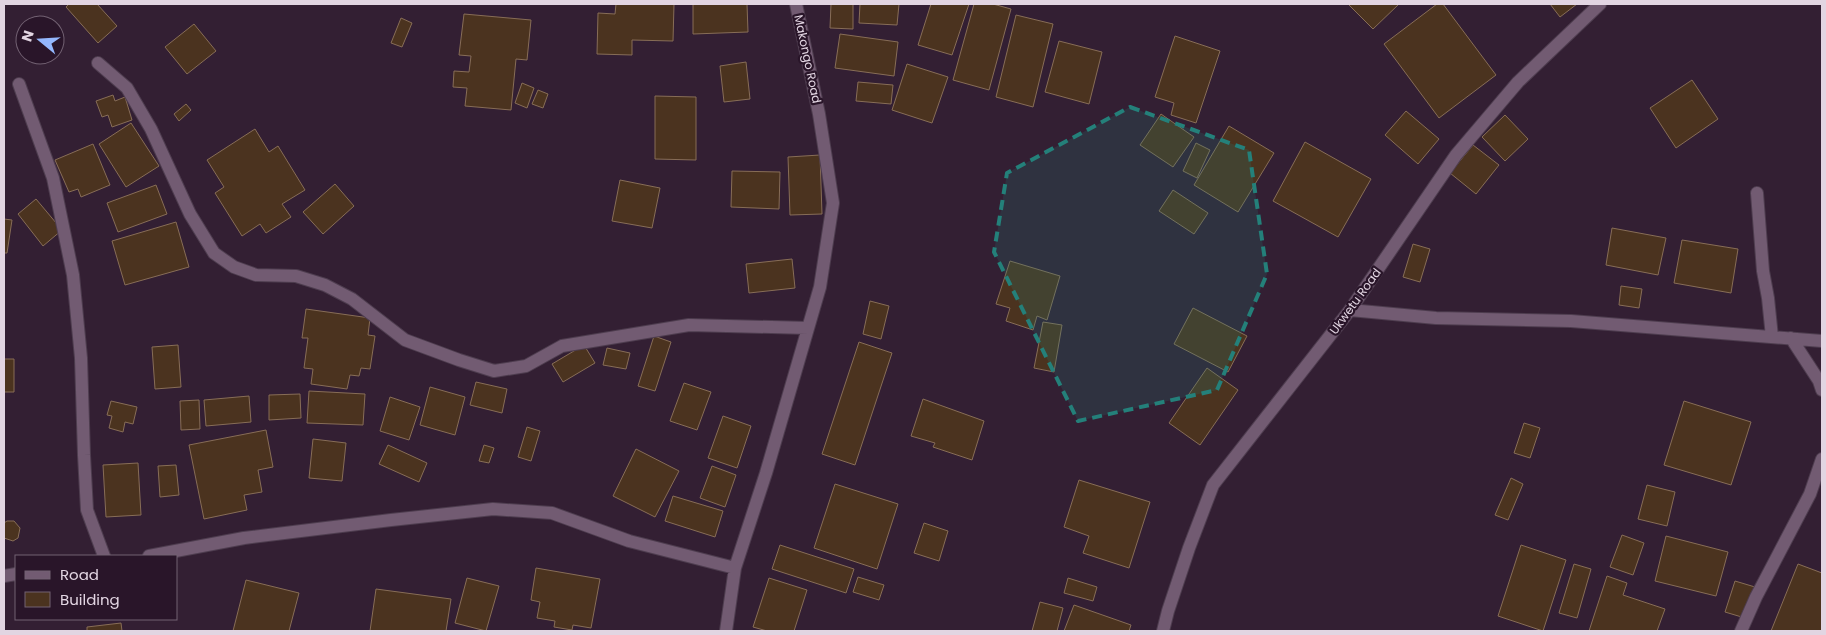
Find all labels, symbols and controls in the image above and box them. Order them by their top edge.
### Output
street label: Makongo Road [790,13,826,105]
north arrow [15,15,65,65]
text: N [16,28,39,44]
street label: Ukwetu Road [1325,264,1385,338]
legend [15,555,178,620]
text: Road [60,564,99,585]
text: Building [60,589,120,610]

